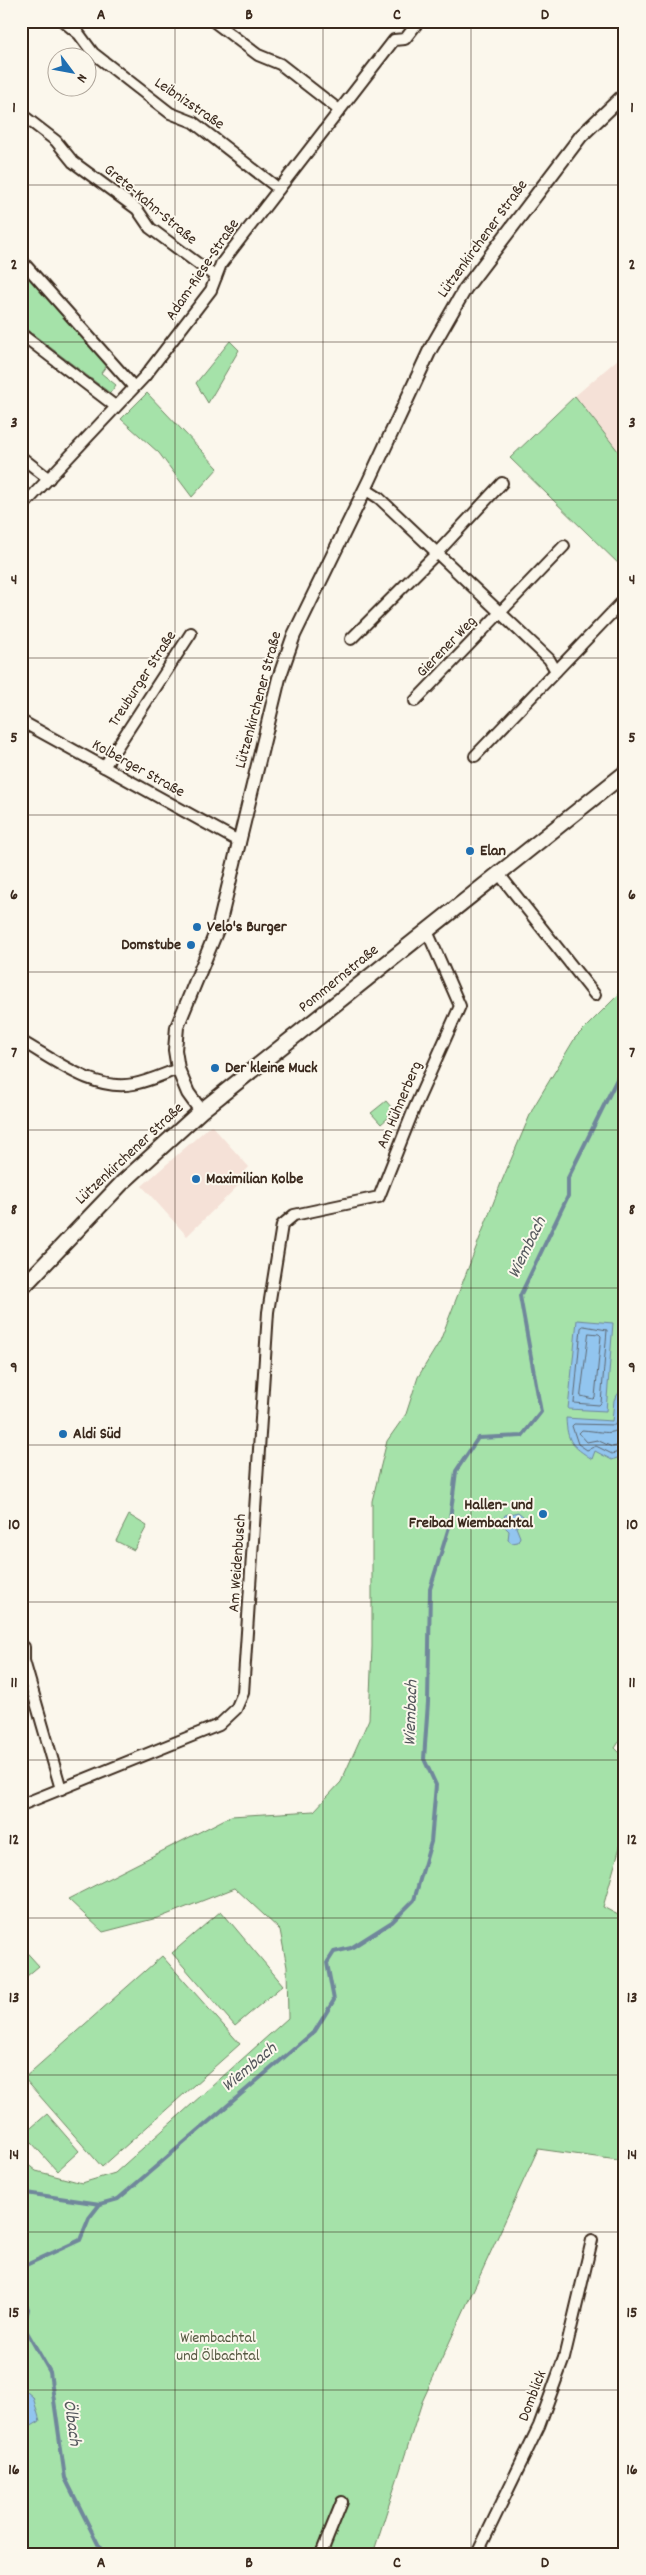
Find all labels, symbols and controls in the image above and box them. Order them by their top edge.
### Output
text: A [97,4,106,27]
text: B [245,4,253,27]
text: C [393,4,401,27]
text: D [541,4,550,27]
north arrow [48,48,98,98]
text: N [71,70,92,86]
street label: Leibnizstraße [149,72,229,136]
text: 1 [12,97,16,120]
text: 1 [630,97,634,120]
street label: Grete-Kahn-Straße [98,159,202,251]
street label: Lützenkirchener Straße [432,175,534,303]
street label: Adam-Riese-Straße [160,215,246,325]
text: 2 [11,254,18,277]
text: 2 [629,254,636,277]
text: 3 [10,412,18,435]
text: 3 [628,412,636,435]
text: 4 [11,569,17,592]
text: 4 [629,569,635,592]
street label: Gierener Weg [412,611,482,683]
street label: Treuburger Straße [103,626,183,732]
street label: Lützenkirchener Straße [230,629,288,771]
text: 5 [10,727,18,750]
text: 5 [628,727,636,750]
street label: Kolberger Straße [87,734,189,804]
place label: Elan [480,840,506,863]
marker: Elan [464,845,476,857]
text: 6 [10,884,18,907]
text: 6 [628,884,636,907]
place label: Velo's Burger [207,916,288,939]
marker: Velo's Burger [191,921,203,933]
place label: Domstube [121,934,181,957]
marker: Domstube [185,939,197,951]
street label: Pommernstraße [294,939,384,1019]
text: 7 [11,1042,17,1065]
text: 7 [629,1042,635,1065]
place label: Der kleine Muck [225,1057,318,1080]
street label: Am Hühnerberg [371,1058,429,1152]
marker: Der kleine Muck [209,1062,221,1074]
street label: Lützenkirchener Straße [71,1097,189,1211]
place label: Maximilian Kolbe [206,1168,303,1191]
marker: Maximilian Kolbe [190,1173,202,1185]
text: 8 [11,1199,18,1222]
text: 8 [629,1199,636,1222]
water label: Wiembach [502,1212,554,1283]
text: 9 [10,1357,18,1380]
text: 9 [628,1357,636,1380]
place label: Aldi Süd [73,1423,121,1446]
marker: Aldi Süd [57,1428,69,1440]
place label: Hallen- und Freibad Wiembachtal [409,1494,533,1535]
marker: Hallen- und Freibad Wiembachtal [537,1508,549,1520]
street label: Am Weidenbusch [223,1513,253,1613]
text: 10 [8,1514,20,1537]
text: 10 [626,1514,638,1537]
text: 11 [10,1672,18,1695]
text: 11 [628,1672,636,1695]
water label: Wiembach [398,1679,426,1746]
text: 12 [9,1829,19,1852]
text: 12 [627,1829,637,1852]
text: 13 [9,1987,19,2010]
text: 13 [627,1987,637,2010]
water label: Wiembach [217,2037,284,2099]
text: 14 [9,2144,19,2167]
text: 14 [627,2144,637,2167]
text: 15 [9,2302,19,2325]
text: 15 [627,2302,637,2325]
park label: Wiembachtal und Ölbachtal [176,2327,260,2368]
street label: Domblick [513,2367,553,2425]
water label: Ölbach [55,2399,87,2448]
text: 16 [8,2459,20,2482]
text: 16 [626,2459,638,2482]
text: A [97,2552,106,2575]
text: B [245,2552,253,2575]
text: C [393,2552,401,2575]
text: D [541,2552,550,2575]

